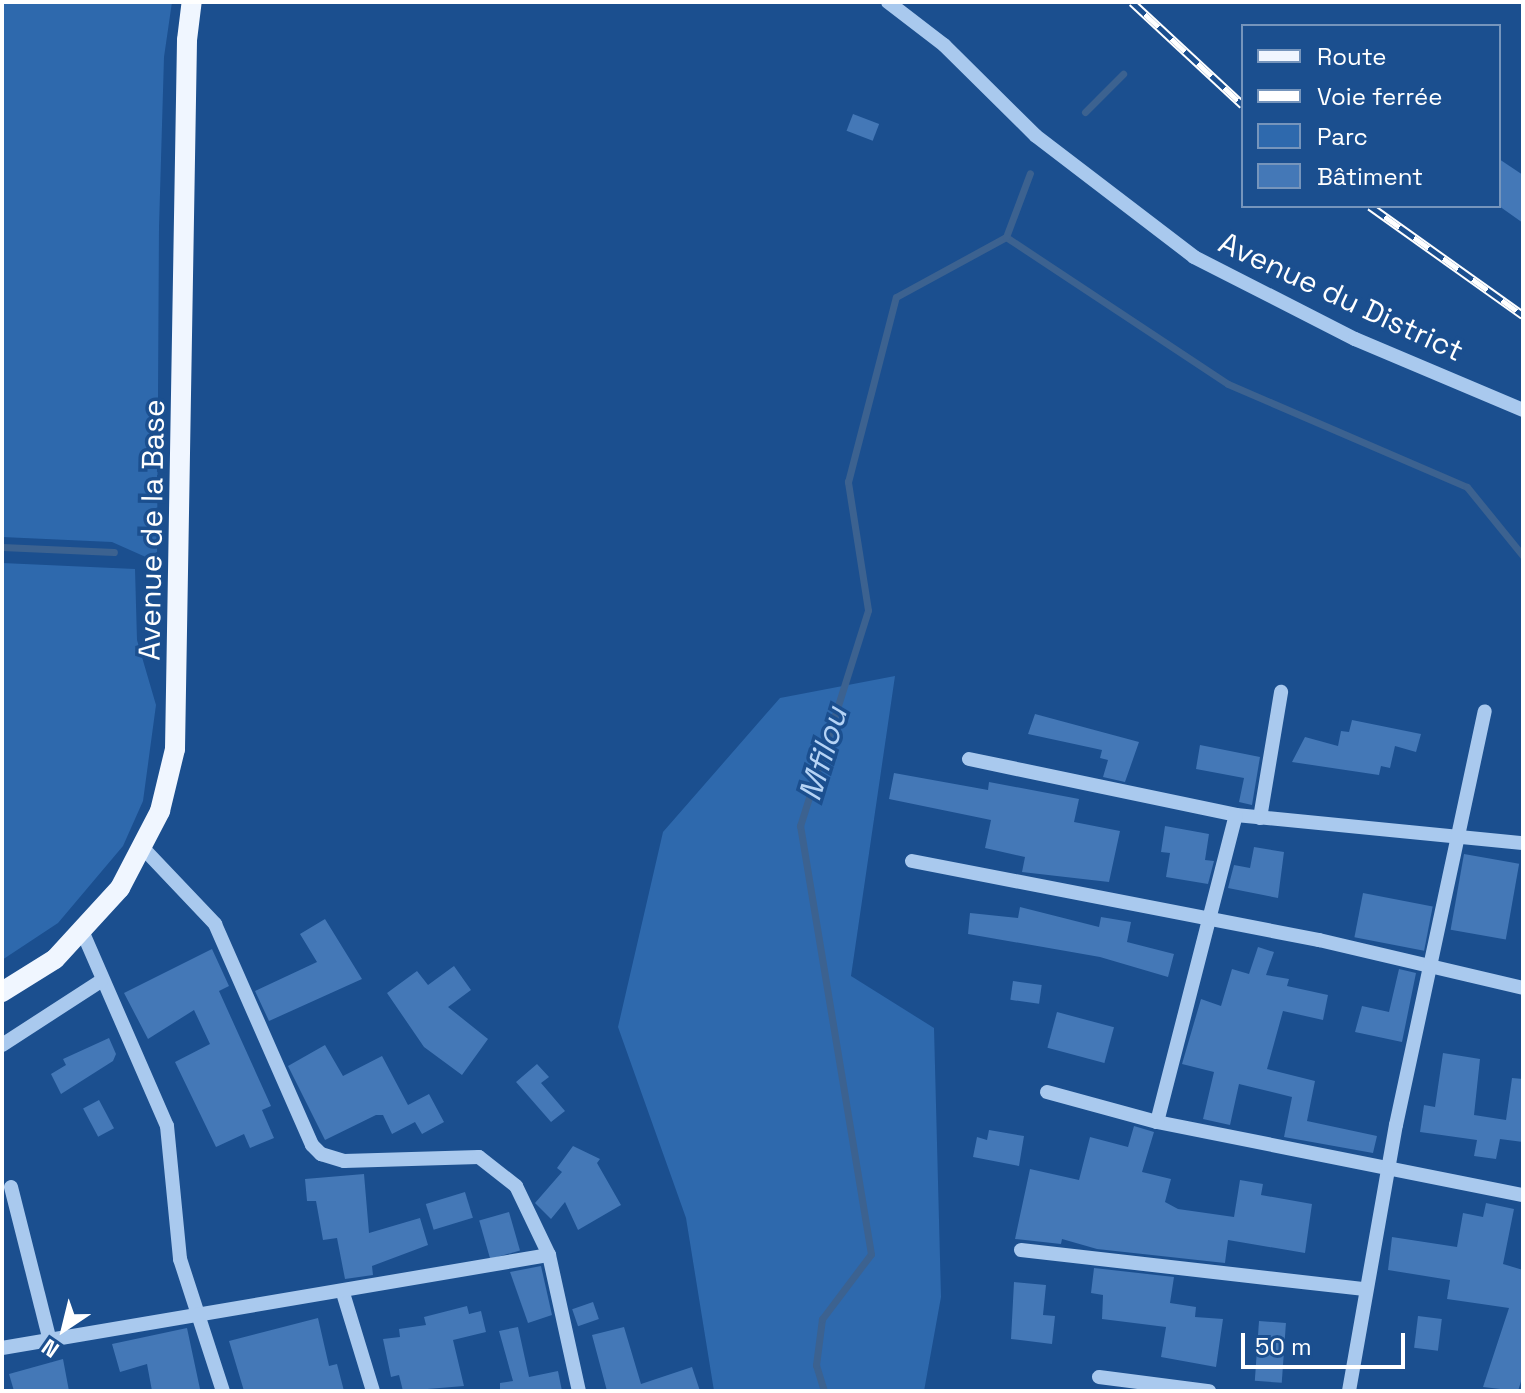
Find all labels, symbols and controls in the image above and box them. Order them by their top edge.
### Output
legend [1241,24,1501,208]
text: Route [1317,41,1386,72]
text: Voie ferrée [1317,81,1442,112]
text: Parc [1317,121,1368,152]
text: Bâtiment [1317,161,1423,192]
street label: Avenue du District [1213,225,1469,369]
street label: Avenue de la Base [132,399,172,661]
water label: Mfilou [791,702,855,806]
north arrow [24,1289,104,1369]
scale bar [1245,1317,1409,1367]
text: 50 m [1255,1331,1312,1362]
text: N [36,1333,64,1364]

